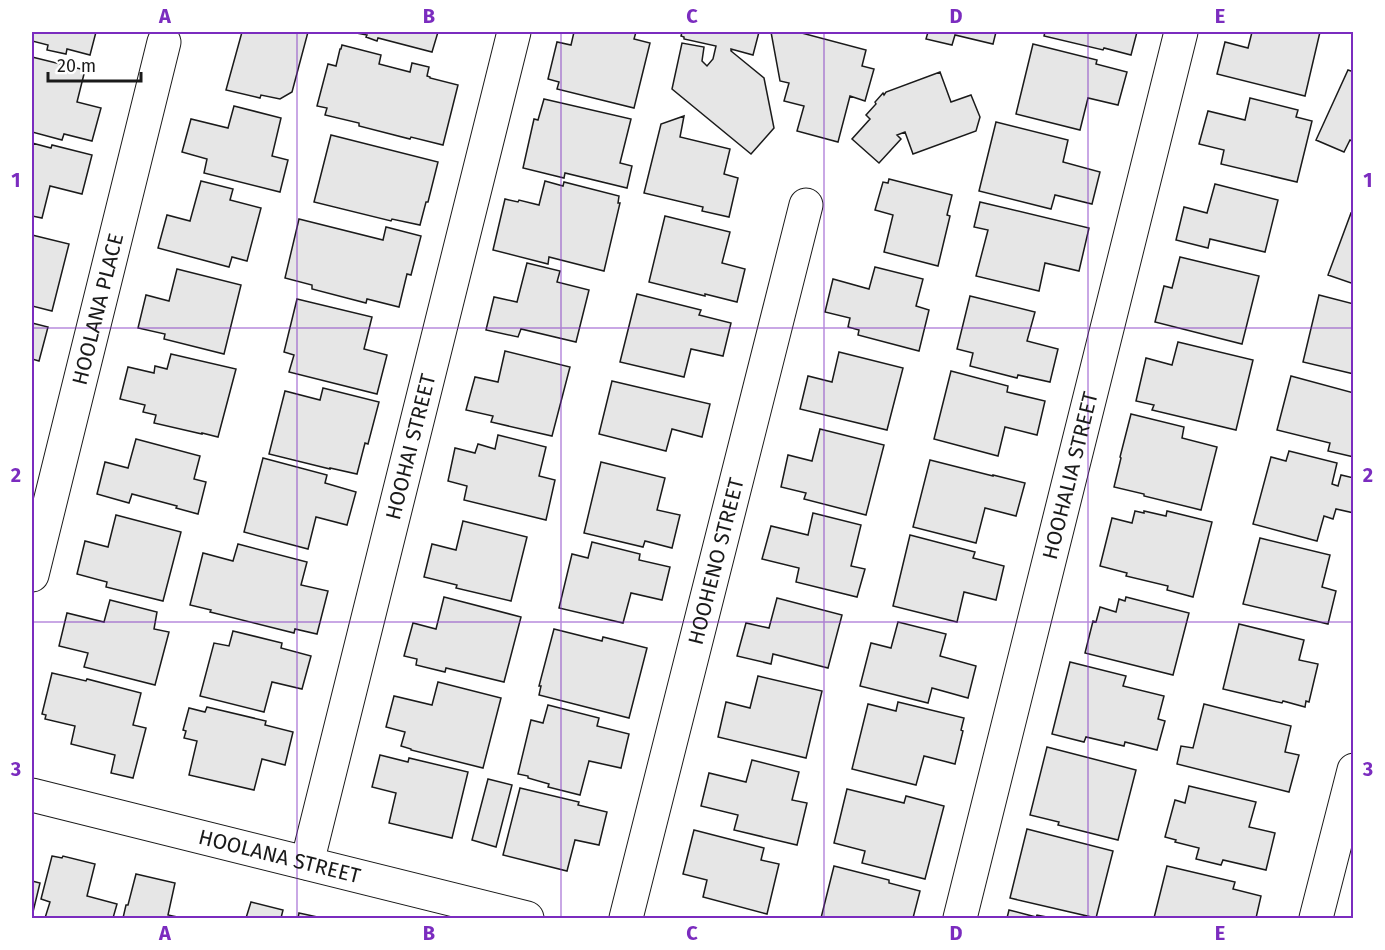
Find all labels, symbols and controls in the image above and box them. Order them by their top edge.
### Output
text: A [158,4,172,28]
text: B [423,4,435,28]
text: C [686,4,698,28]
text: D [949,4,963,28]
text: E [1215,4,1225,28]
scale bar [48,45,141,83]
text: 20 m [57,55,96,77]
text: 1 [11,168,21,192]
text: 1 [1363,168,1373,192]
street label: HOOLANA PLACE [67,231,129,388]
street label: HOOHAI STREET [380,371,441,522]
street label: HOOHALIA STREET [1037,389,1104,562]
text: 2 [11,463,21,487]
text: 2 [1363,463,1373,487]
street label: HOOHENO STREET [683,475,750,647]
text: 3 [10,757,21,781]
text: 3 [1362,757,1373,781]
street label: HOOLANA STREET [196,824,363,889]
text: A [158,921,172,945]
text: B [423,921,435,945]
text: C [686,921,698,945]
text: D [949,921,963,945]
text: E [1215,921,1225,945]

